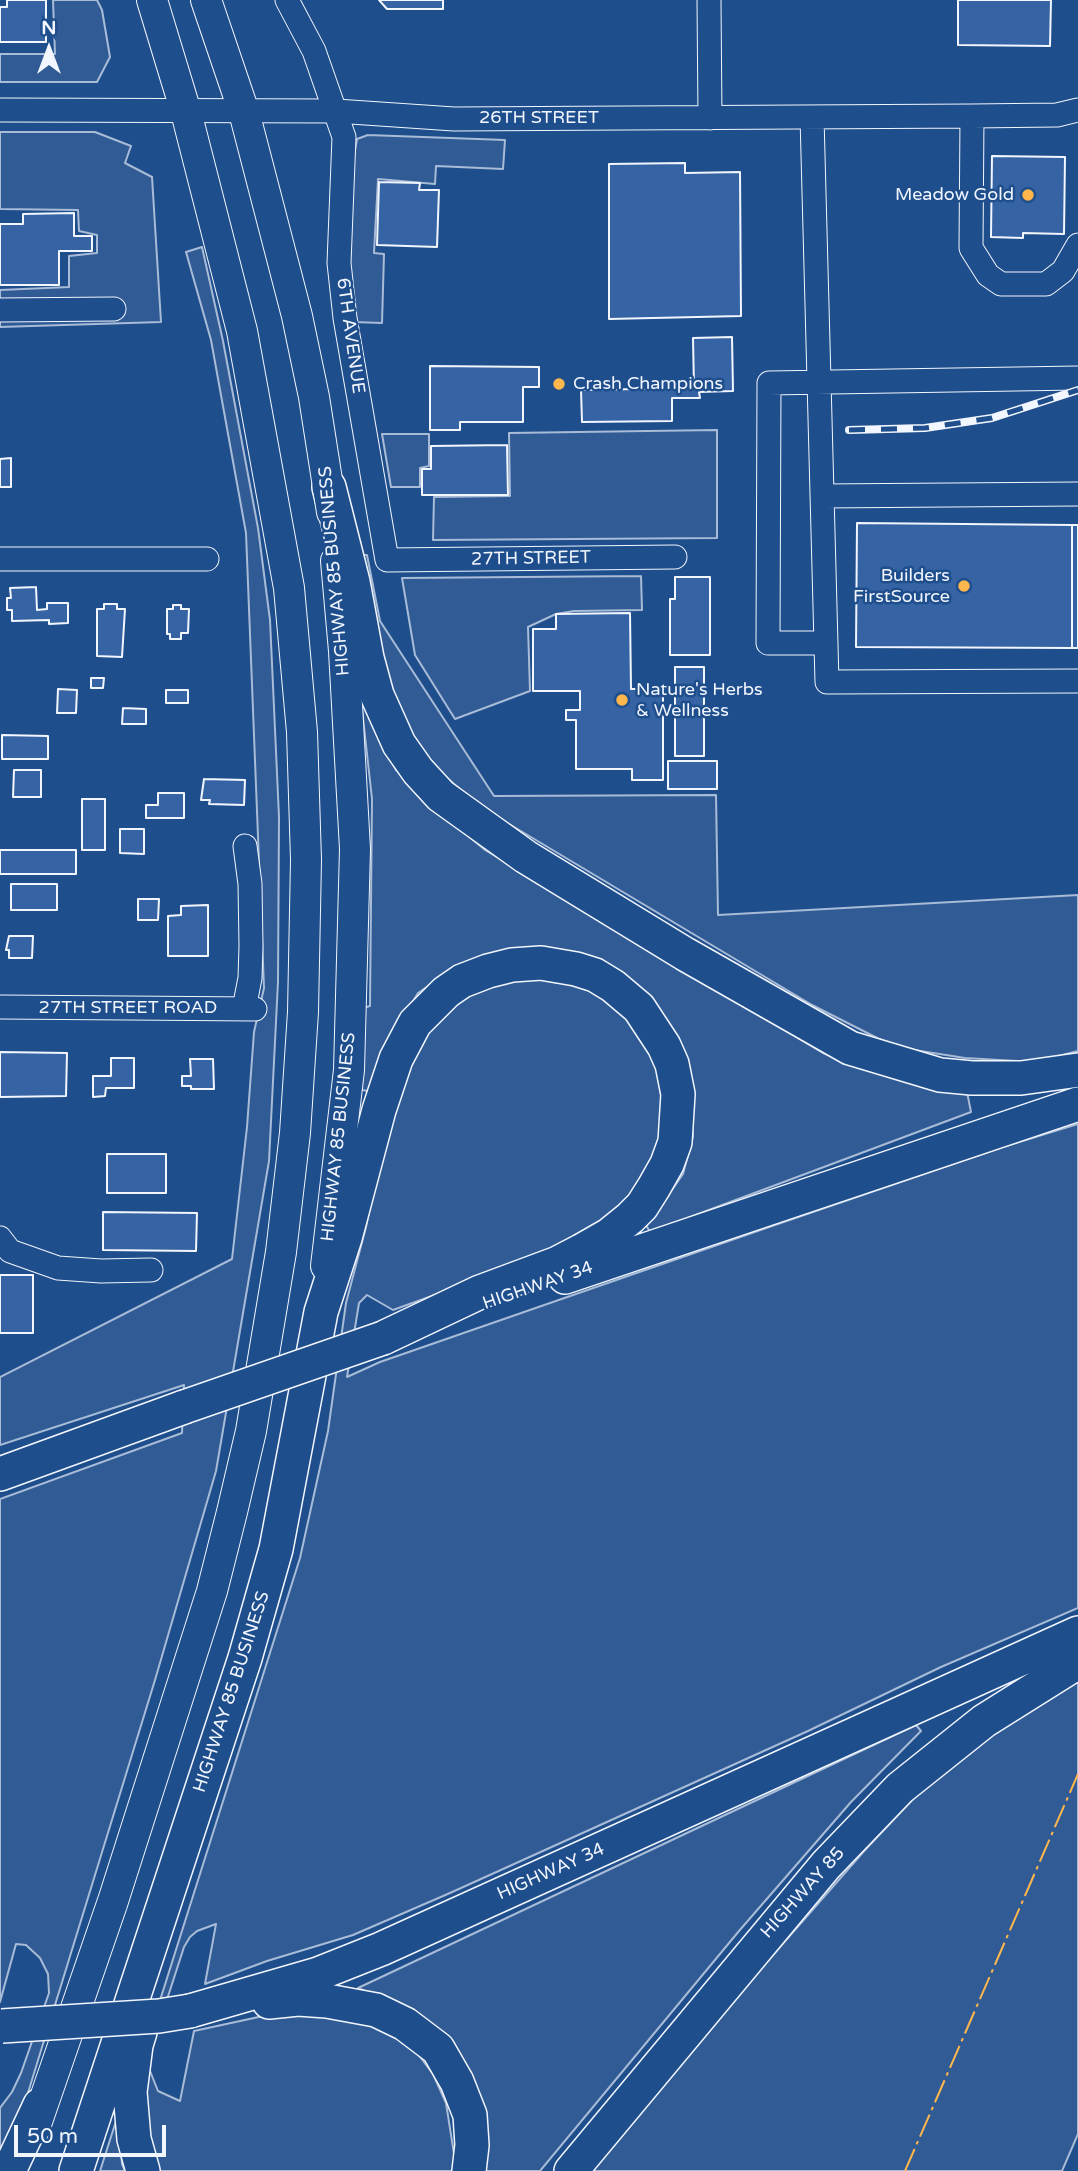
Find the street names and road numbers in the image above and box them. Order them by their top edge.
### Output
street label: 26TH STREET [479,107,599,129]
street label: 6TH AVENUE [331,277,369,395]
street label: HIGHWAY 85 BUSINESS [315,465,355,677]
street label: 27TH STREET [471,547,591,571]
street label: 27TH STREET ROAD [39,997,217,1019]
street label: HIGHWAY 85 BUSINESS [317,1031,361,1243]
street label: HIGHWAY 34 [480,1257,596,1315]
street label: HIGHWAY 85 BUSINESS [189,1589,275,1795]
street label: HIGHWAY 34 [494,1839,608,1905]
street label: HIGHWAY 85 [756,1843,850,1943]

